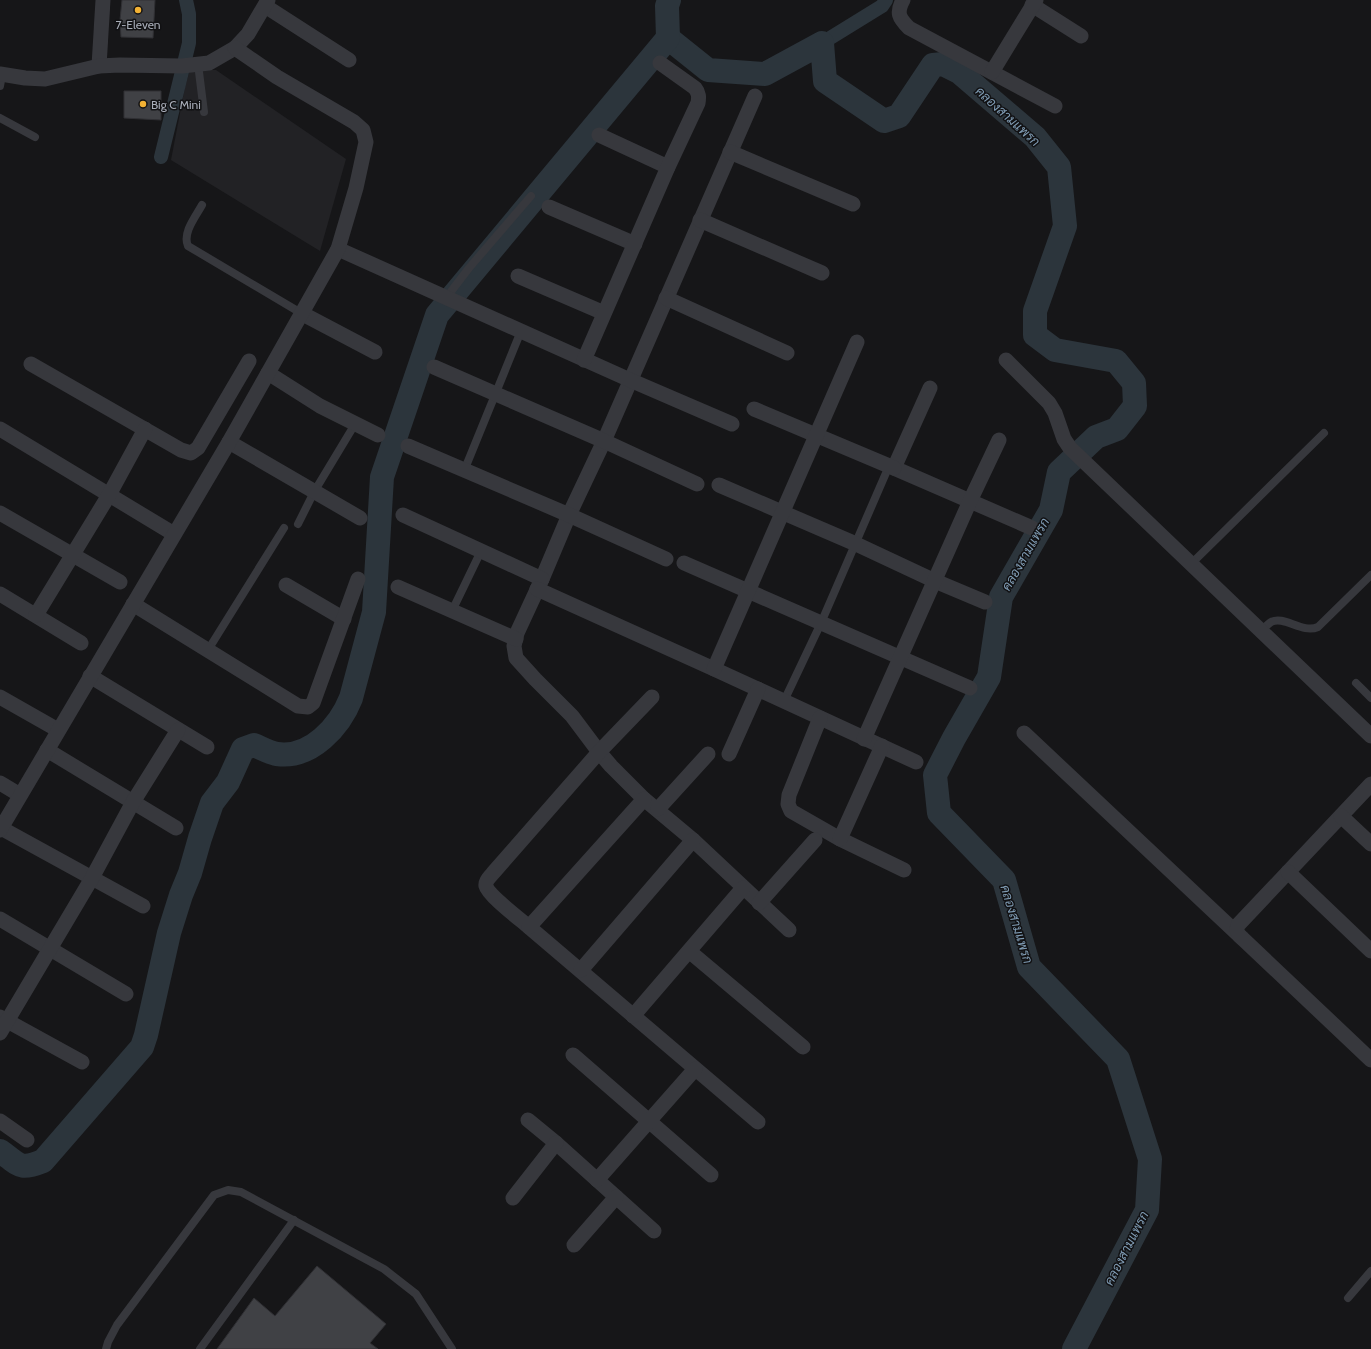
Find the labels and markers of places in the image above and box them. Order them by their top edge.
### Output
marker: 7-Eleven [133,5,143,15]
place label: 7-Eleven [115,17,161,32]
place label: Big C Mini [151,97,201,112]
marker: Big C Mini [138,99,148,109]

